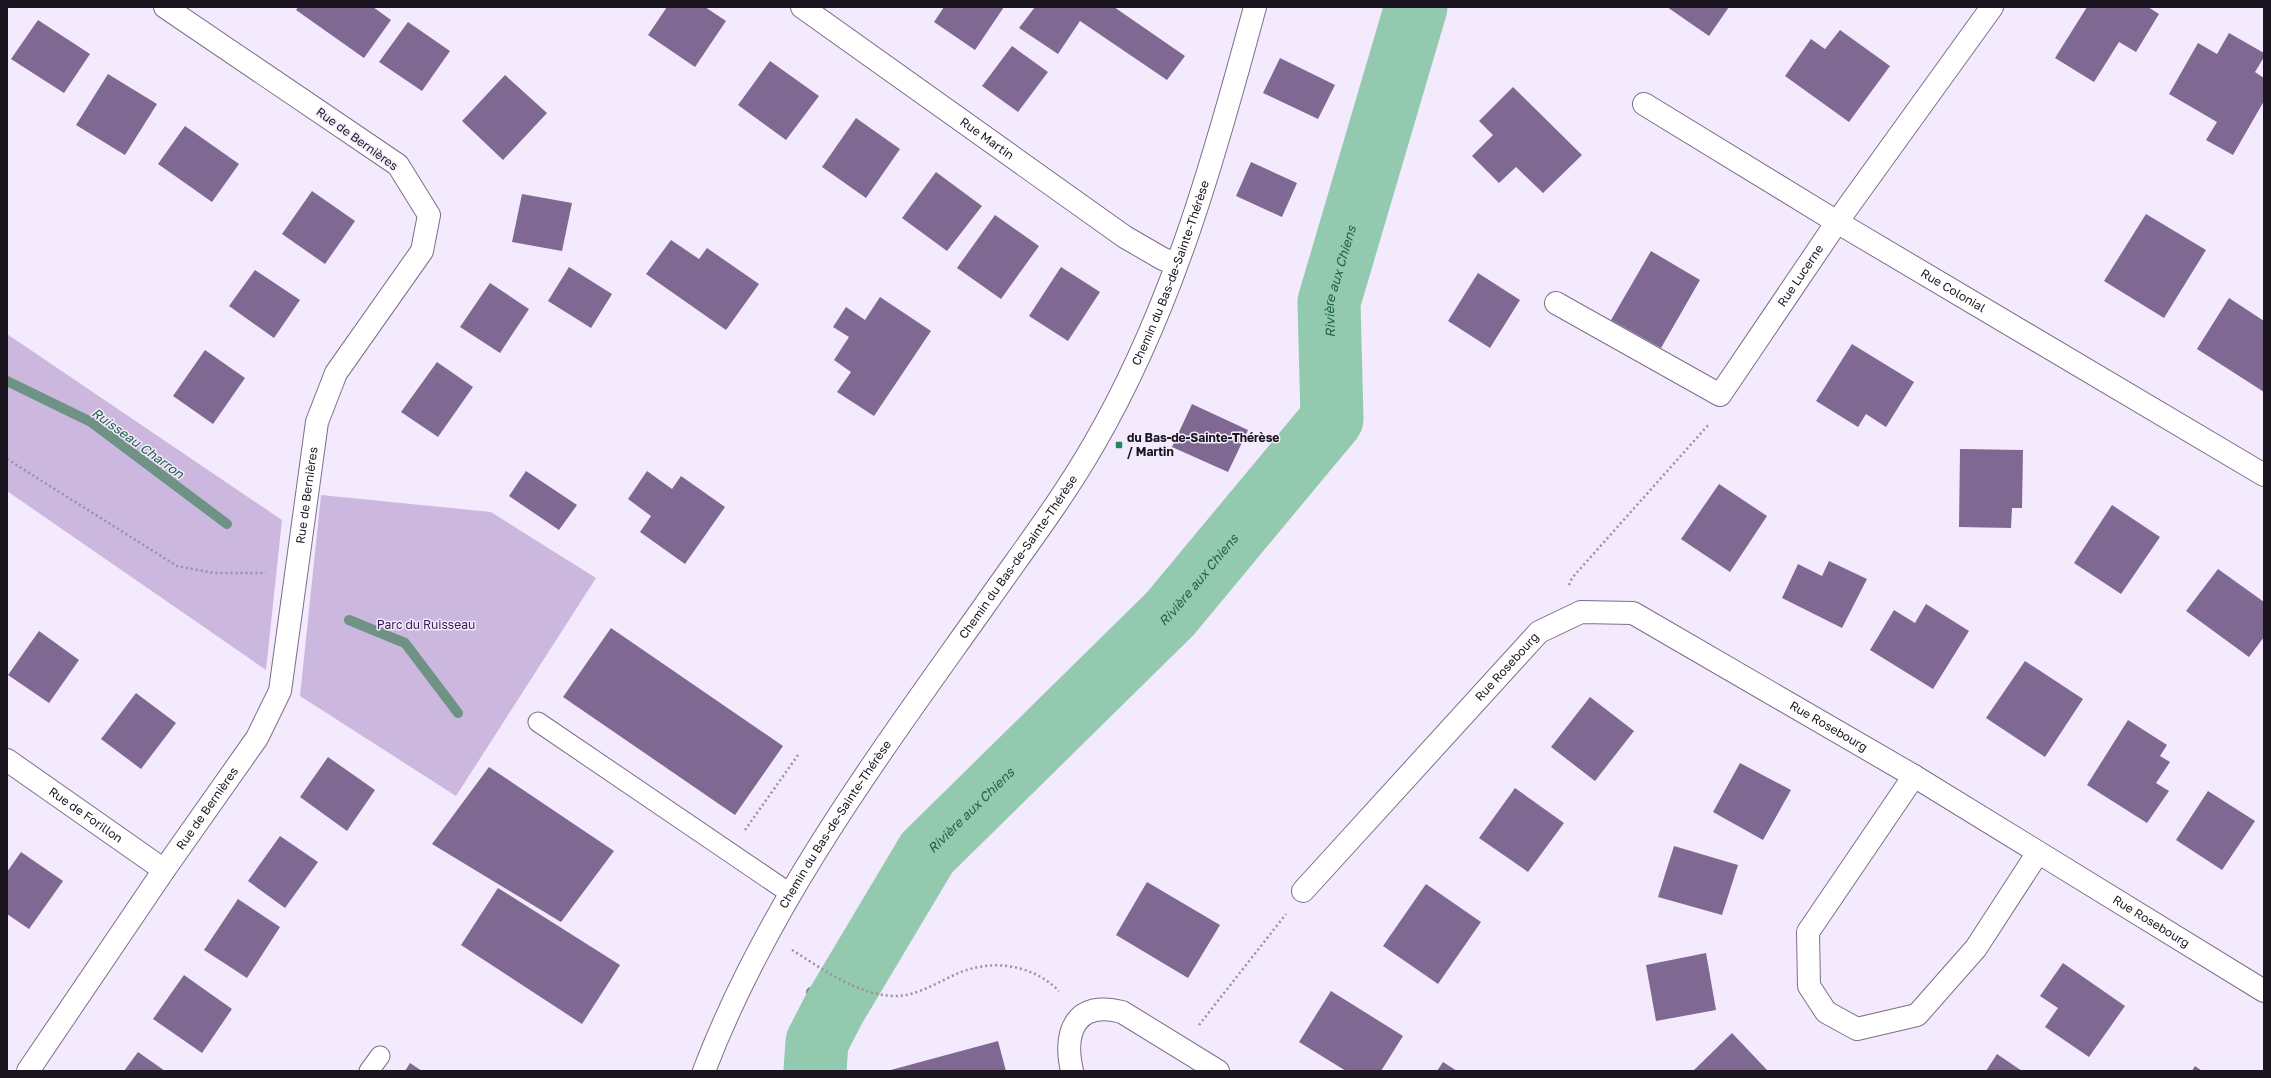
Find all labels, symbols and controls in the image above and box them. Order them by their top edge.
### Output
street label: Rue de Bernières [313,104,401,173]
street label: Rue Martin [957,114,1017,163]
street label: Chemin du Bas-de-Sainte-Thérèse [1128,179,1212,368]
water label: Rivière aux Chiens [1321,223,1359,338]
street label: Rue Lucerne [1774,242,1827,309]
street label: Rue Colonial [1918,265,1988,315]
water label: Ruisseau Charron [89,404,188,482]
place label: du Bas-de-Sainte-Thérèse / Martin [1127,430,1279,459]
marker: du Bas-de-Sainte-Thérèse / Martin [1114,440,1124,450]
street label: Rue de Bernières [292,446,321,545]
street label: Chemin du Bas-de-Sainte-Thérèse [955,472,1080,642]
water label: Rivière aux Chiens [1155,530,1242,629]
park label: Parc du Ruisseau [377,617,475,632]
street label: Rue Rosebourg [1472,629,1542,704]
street label: Rue Rosebourg [1787,698,1870,754]
street label: Chemin du Bas-de-Sainte-Thérèse [776,737,894,911]
water label: Rivière aux Chiens [924,763,1018,856]
street label: Rue de Bernières [173,764,241,852]
street label: Rue de Forillon [46,784,126,846]
street label: Rue Rosebourg [2110,892,2193,951]

